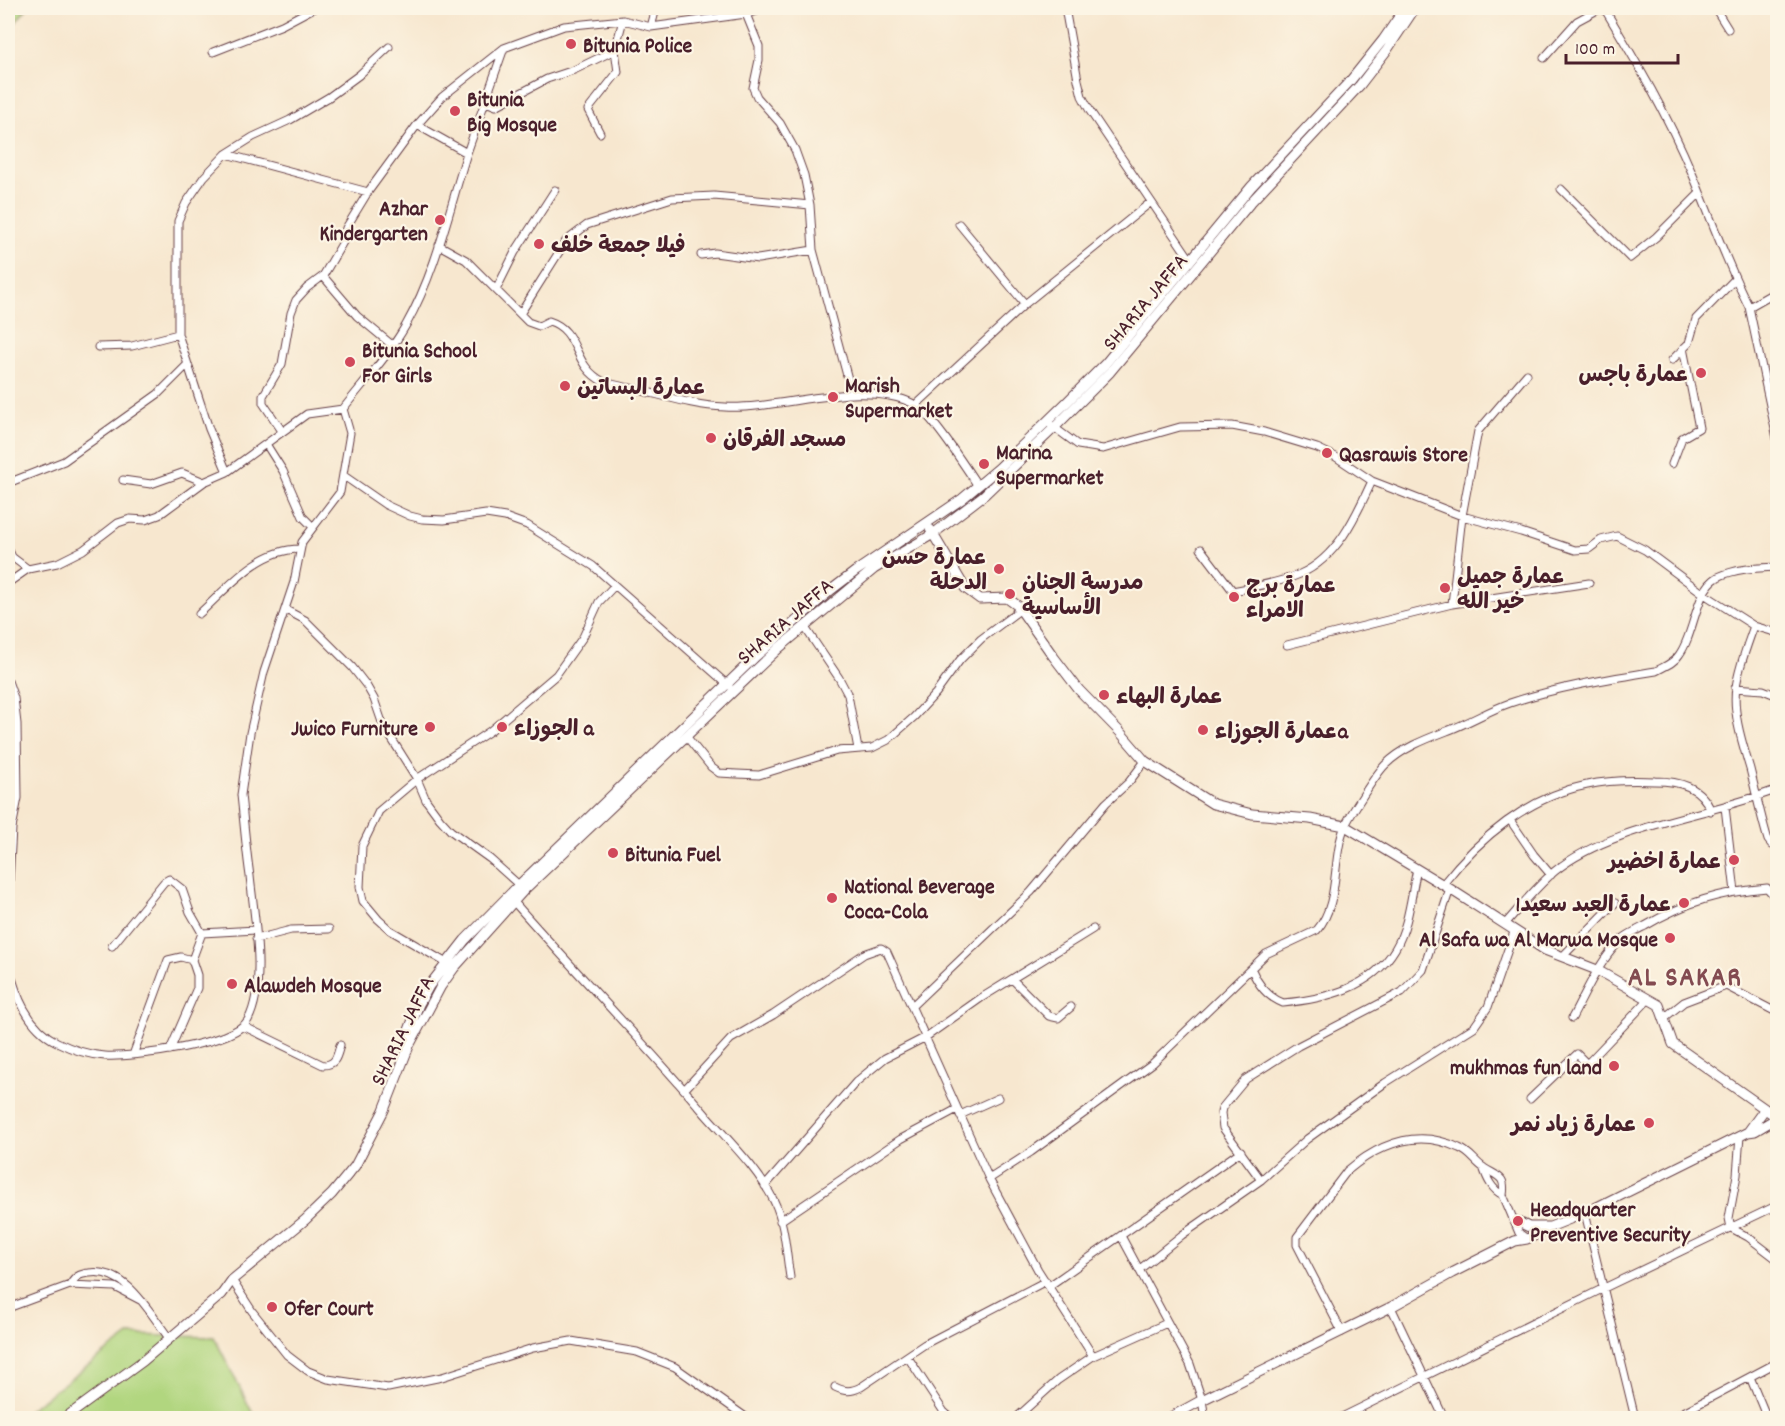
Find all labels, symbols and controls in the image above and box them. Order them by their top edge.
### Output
scale bar [1566,27,1678,65]
place label: Bitunia Police [583,32,692,63]
marker: Bitunia Police [564,37,578,51]
text: 100 m [1575,38,1615,63]
place label: Bitunia Big Mosque [467,86,557,142]
marker: Bitunia Big Mosque [448,104,462,118]
place label: Azhar Kindergarten [319,195,429,251]
marker: Azhar Kindergarten [433,213,447,227]
place label: فيلا جمعة خلف [551,232,686,263]
marker: فيلا جمعة خلف [532,237,546,251]
street label: SHARIA JAFFA [1096,248,1197,359]
place label: Bitunia School For Girls [362,337,478,393]
marker: Bitunia School For Girls [343,355,357,369]
place label: عمارة باجس [1579,361,1689,392]
marker: عمارة باجس [1694,366,1708,380]
place label: Marish Supermarket [845,372,953,428]
place label: عمارة البساتين [577,374,706,405]
marker: عمارة البساتين [558,379,572,393]
marker: Marish Supermarket [826,390,840,404]
place label: مسجد الفرقان [723,426,846,457]
marker: مسجد الفرقان [704,431,718,445]
place label: Marina Supermarket [996,439,1104,495]
place label: Qasrawis Store [1339,441,1468,472]
marker: Qasrawis Store [1320,446,1334,460]
marker: Marina Supermarket [977,457,991,471]
place label: عمارة حسن الدحلة [882,544,987,600]
marker: عمارة حسن الدحلة [992,562,1006,576]
place label: عمارة جميل خير الله [1457,563,1565,619]
place label: مدرسة الجنان الأساسية [1022,569,1143,625]
street label: SHARIA JAFFA [731,572,841,673]
place label: عمارة برج الامراء [1246,572,1337,628]
marker: عمارة جميل خير الله [1438,581,1452,595]
marker: مدرسة الجنان الأساسية [1003,587,1017,601]
marker: عمارة برج الامراء [1227,590,1241,604]
place label: عمارة البهاء [1116,683,1223,714]
marker: عمارة البهاء [1097,688,1111,702]
place label: Jwico Furniture [291,715,418,746]
place label: الجوزاء a [514,715,594,746]
place label: عمارة الجوزاءa [1215,718,1349,749]
marker: Jwico Furniture [423,720,437,734]
marker: الجوزاء a [495,720,509,734]
marker: عمارة الجوزاءa [1196,723,1210,737]
place label: Bitunia Fuel [625,841,722,872]
marker: Bitunia Fuel [606,846,620,860]
place label: عمارة اخضير [1606,848,1722,879]
marker: عمارة اخضير [1727,853,1741,867]
place label: National Beverage Coca-Cola [844,873,995,929]
marker: National Beverage Coca-Cola [825,891,839,905]
place label: عمارة العبد سعيد1 [1516,891,1672,922]
marker: عمارة العبد سعيد1 [1677,896,1691,910]
place label: Al Safa wa Al Marwa Mosque [1419,926,1658,957]
marker: Al Safa wa Al Marwa Mosque [1663,931,1677,945]
district label: AL SAKAR [1628,960,1742,1000]
street label: SHARIA JAFFA [364,971,444,1092]
place label: Alawdeh Mosque [244,972,382,1003]
marker: Alawdeh Mosque [225,977,239,991]
place label: mukhmas fun land [1450,1054,1602,1085]
marker: mukhmas fun land [1607,1059,1621,1073]
place label: عمارة زياد نمر [1509,1111,1637,1142]
marker: عمارة زياد نمر [1642,1116,1656,1130]
place label: Headquarter Preventive Security [1530,1196,1691,1252]
marker: Headquarter Preventive Security [1511,1214,1525,1228]
place label: Ofer Court [284,1295,375,1326]
marker: Ofer Court [265,1300,279,1314]

